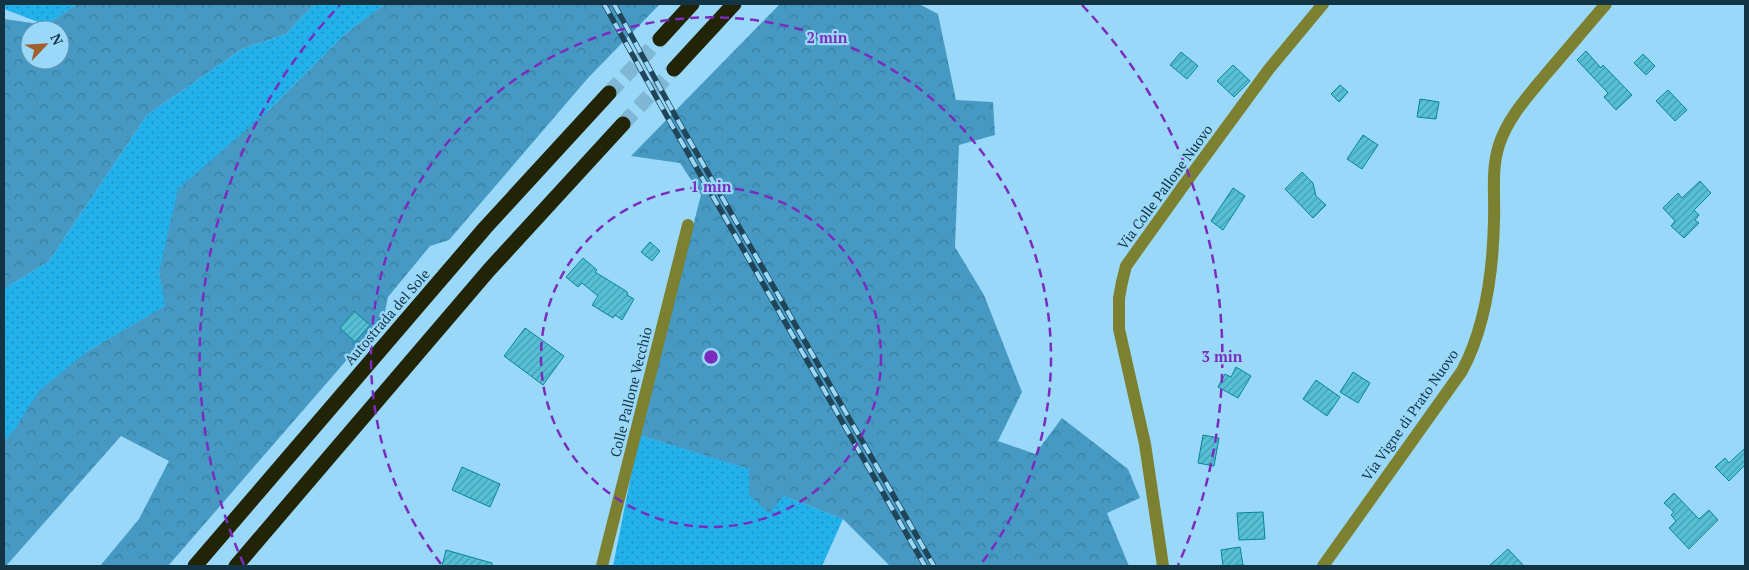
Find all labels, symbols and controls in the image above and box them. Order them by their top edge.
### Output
north arrow [20,20,70,70]
text: 2 min [806,27,848,47]
text: N [46,30,68,48]
street label: Via Colle Pallone Nuovo [1113,120,1217,253]
text: 1 min [690,176,732,196]
street label: Autostrada del Sole [340,265,434,369]
street label: Colle Pallone Vecchio [605,325,656,459]
street label: Via Vigne di Prato Nuovo [1357,345,1462,484]
text: 3 min [1201,346,1243,366]
centre of rings [702,348,720,366]

